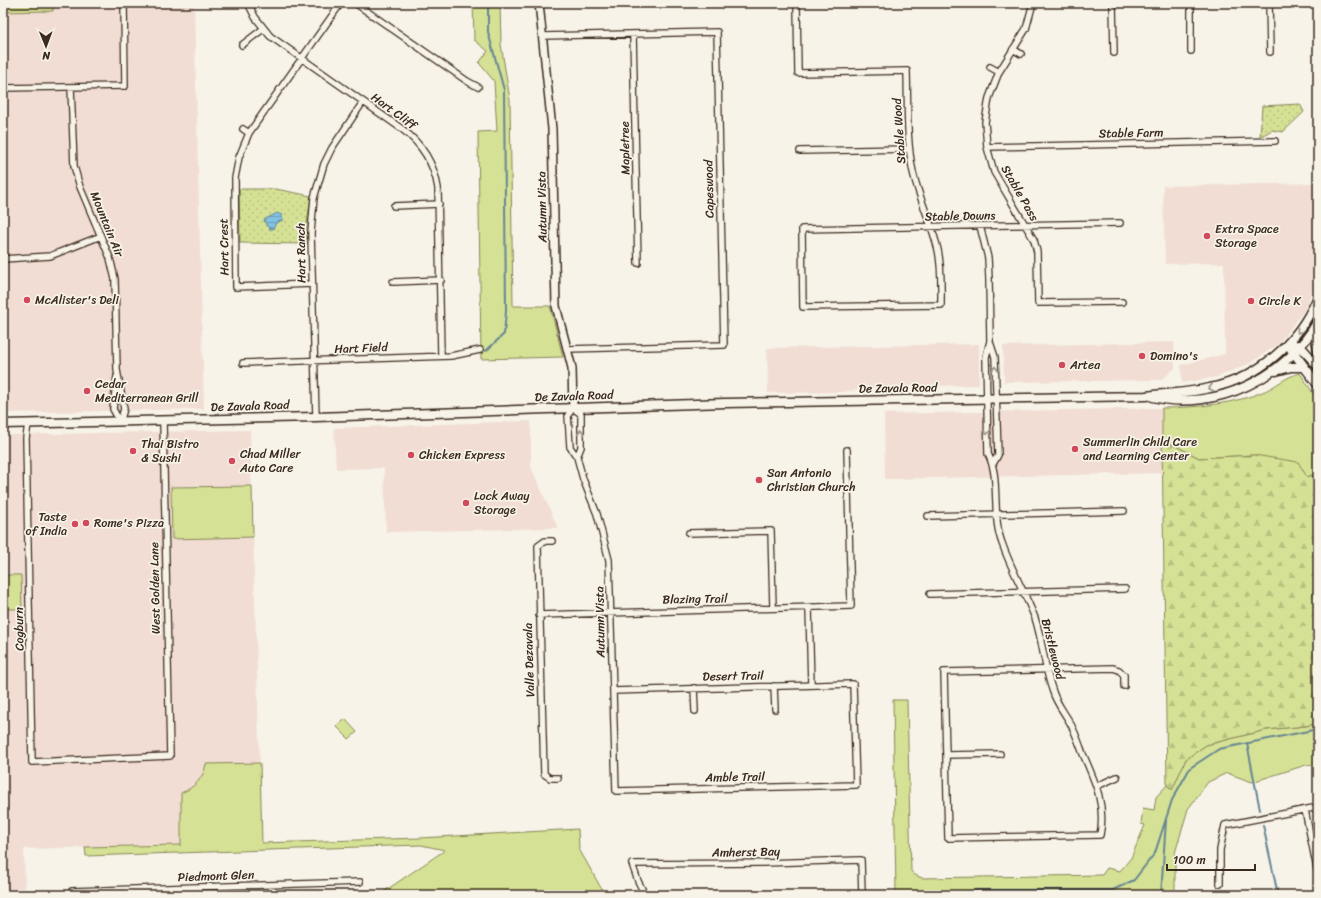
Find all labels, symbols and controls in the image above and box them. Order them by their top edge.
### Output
north arrow [26,26,66,66]
text: N [42,46,51,65]
street label: Hart Cliff [366,87,424,137]
street label: Stable Wood [886,96,912,164]
street label: Mapletree [614,121,636,175]
street label: Stable Farm [1099,121,1163,145]
street label: Capeswood [697,158,721,218]
street label: Stable Pass [995,161,1045,226]
street label: Autumn Vista [530,171,554,244]
street label: Mountain Air [84,188,131,261]
street label: Stable Downs [924,204,996,228]
street label: Hart Crest [213,218,235,276]
place label: Extra Space Storage [1215,218,1279,254]
street label: Hart Ranch [289,223,313,283]
marker: Extra Space Storage [1202,231,1212,241]
place label: McAlister's Deli [35,289,120,311]
place label: Circle K [1259,290,1301,312]
marker: McAlister's Deli [22,295,32,305]
marker: Circle K [1246,296,1256,306]
one-way arrow [1296,327,1303,334]
street label: Hart Field [334,336,390,360]
place label: Domino's [1150,345,1198,367]
marker: Domino's [1137,351,1147,361]
place label: Artea [1069,354,1101,376]
marker: Artea [1057,360,1067,370]
one-way arrow [991,366,999,372]
place label: Cedar Mediterranean Grill [95,373,199,409]
street label: De Zavala Road [858,376,938,400]
one-way arrow [1208,383,1214,391]
street label: De Zavala Road [534,384,614,408]
marker: Cedar Mediterranean Grill [82,386,92,396]
street label: De Zavala Road [210,394,290,418]
one-way arrow [577,429,585,435]
one-way arrow [983,429,992,435]
place label: Summerlin Child Care and Learning Center [1083,431,1197,467]
place label: Thai Bistro & Sushi [141,433,199,469]
place label: Chad Miller Auto Care [239,443,301,479]
place label: Chicken Express [419,444,505,466]
marker: Summerlin Child Care and Learning Center [1070,444,1080,454]
marker: Thai Bistro & Sushi [128,446,138,456]
marker: Chicken Express [406,450,416,460]
marker: Chad Miller Auto Care [227,456,237,466]
place label: San Antonio Christian Church [767,462,856,498]
marker: San Antonio Christian Church [754,475,764,485]
place label: Lock Away Storage [474,485,530,521]
marker: Lock Away Storage [461,498,471,508]
place label: Taste of India [26,506,67,542]
place label: Rome's Pizza [94,512,164,534]
marker: Rome's Pizza [81,518,91,528]
marker: Taste of India [70,519,80,529]
street label: West Golden Lane [143,542,167,634]
street label: Autumn Vista [588,586,612,659]
street label: Blazing Trail [662,587,728,611]
street label: Cogburn [8,606,30,651]
street label: Bristlewood [1035,616,1071,683]
street label: Valle Dezavala [517,623,541,697]
street label: Desert Trail [702,664,764,688]
street label: Amble Trail [704,765,765,789]
street label: Amherst Bay [711,840,781,864]
scale bar [1167,846,1255,872]
text: 100 m [1173,849,1206,871]
street label: Piedmont Glen [177,864,255,888]

